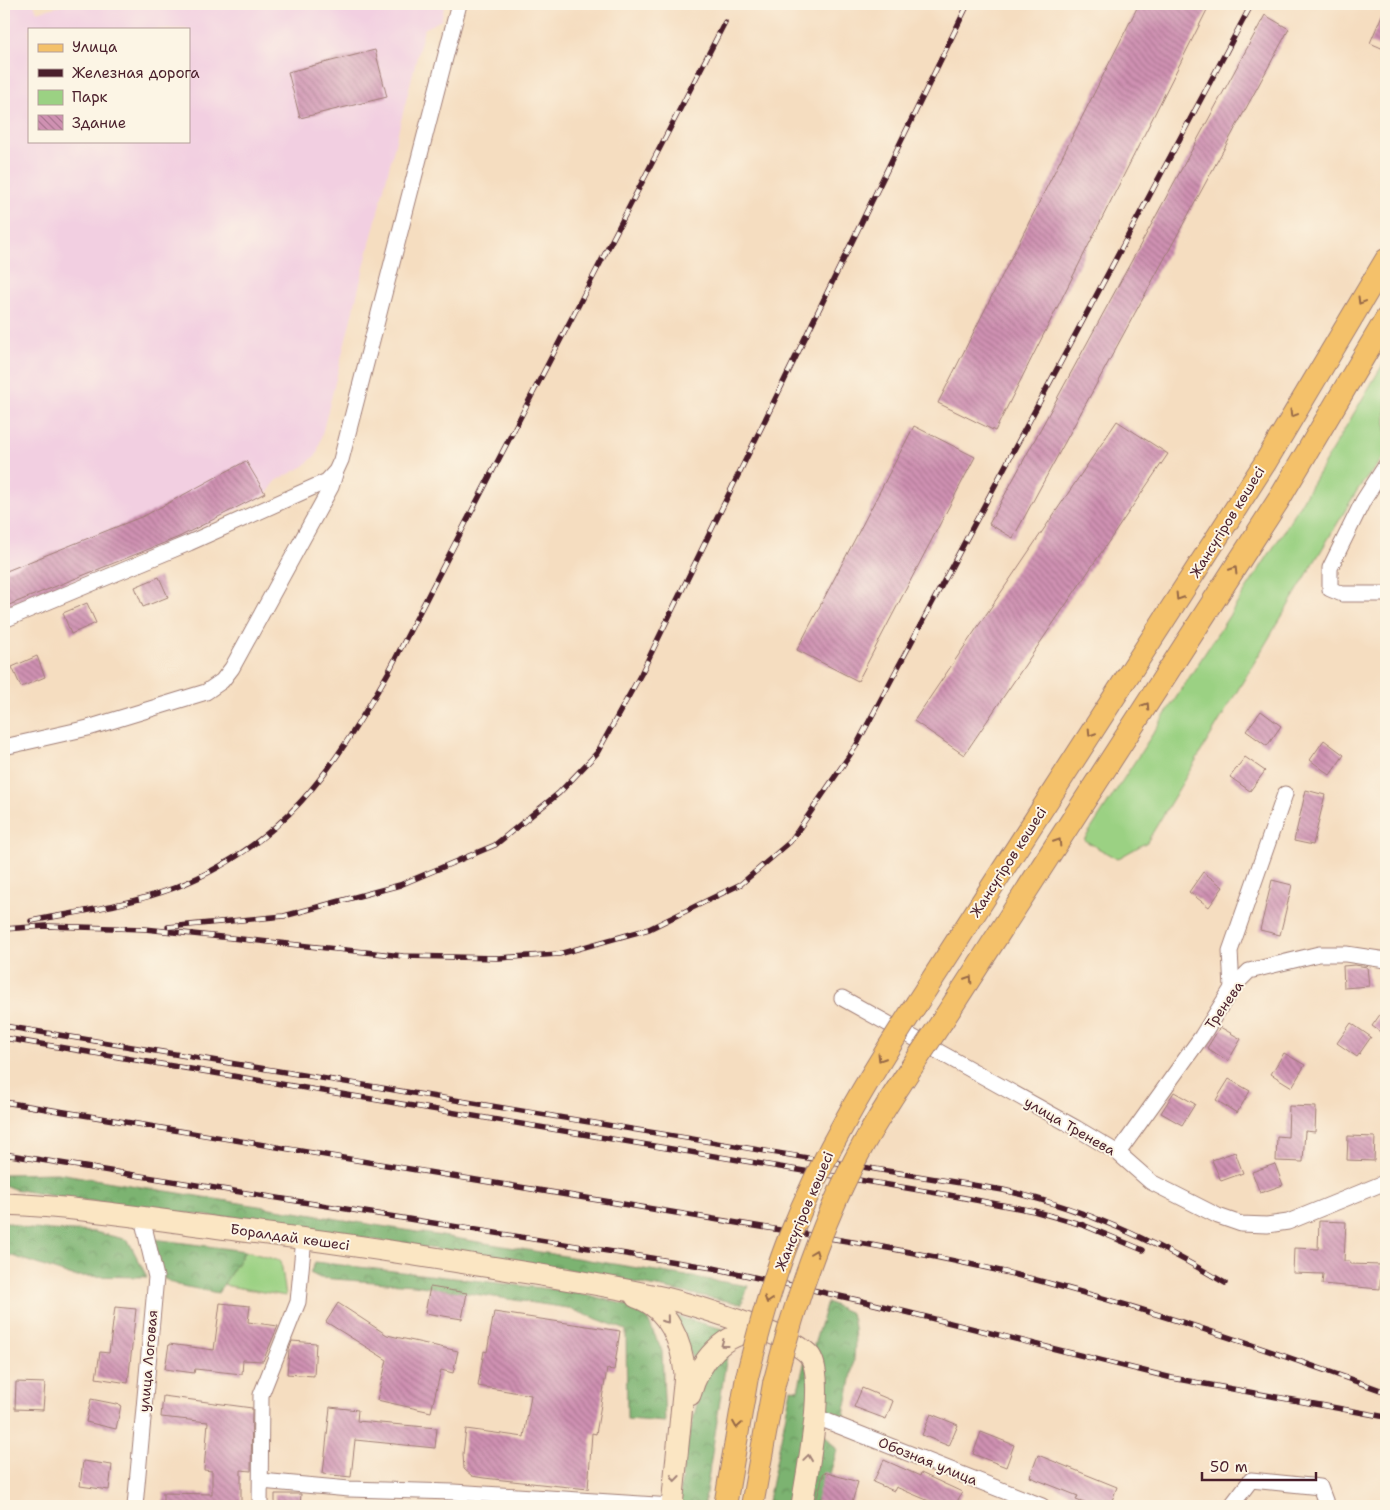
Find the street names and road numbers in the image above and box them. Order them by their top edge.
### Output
street label: Жансүгіров көшесі [1186,463,1268,581]
street label: Жансүгіров көшесі [966,804,1050,920]
street label: Тренева [1201,977,1247,1033]
street label: улица Тренева [1021,1093,1119,1159]
street label: Жансүгіров көшесі [771,1149,837,1273]
street label: Боралдай көшесі [229,1220,351,1254]
street label: улица Логовая [135,1309,161,1413]
street label: Обозная улица [876,1433,981,1489]

